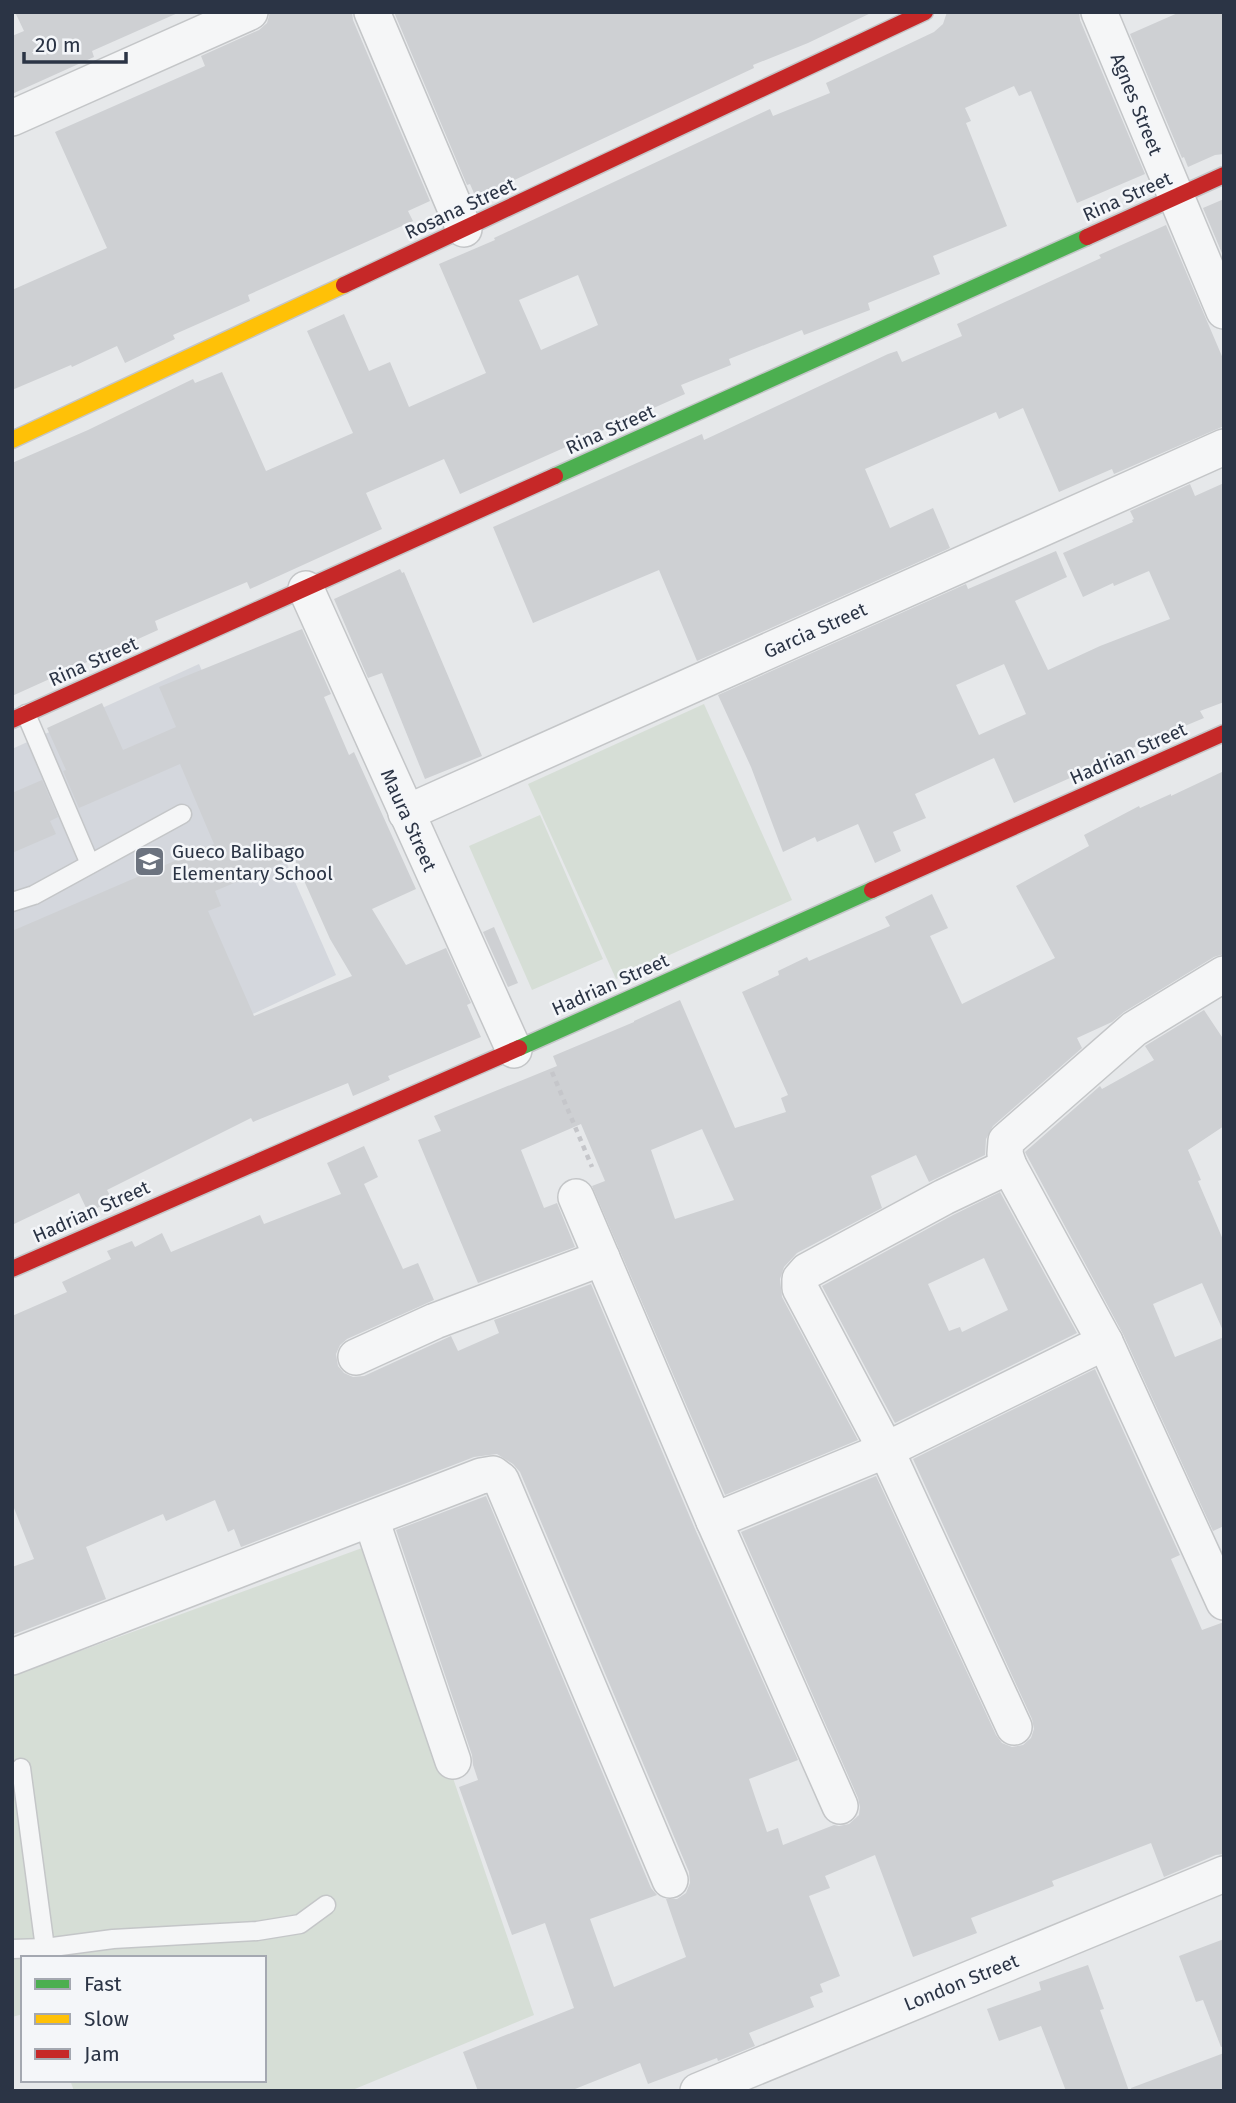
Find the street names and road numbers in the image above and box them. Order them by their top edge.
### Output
street label: Agnes Street [1106,50,1167,159]
street label: Rina Street [1079,167,1175,226]
street label: Rosana Street [401,173,519,244]
street label: Rina Street [562,400,658,459]
street label: Garcia Street [760,597,870,663]
street label: Rina Street [45,632,141,691]
street label: Hadrian Street [1066,717,1190,789]
street label: Maura Street [376,765,441,875]
street label: Hadrian Street [548,948,672,1020]
street label: Hadrian Street [29,1175,153,1247]
street label: London Street [901,1949,1022,2016]

